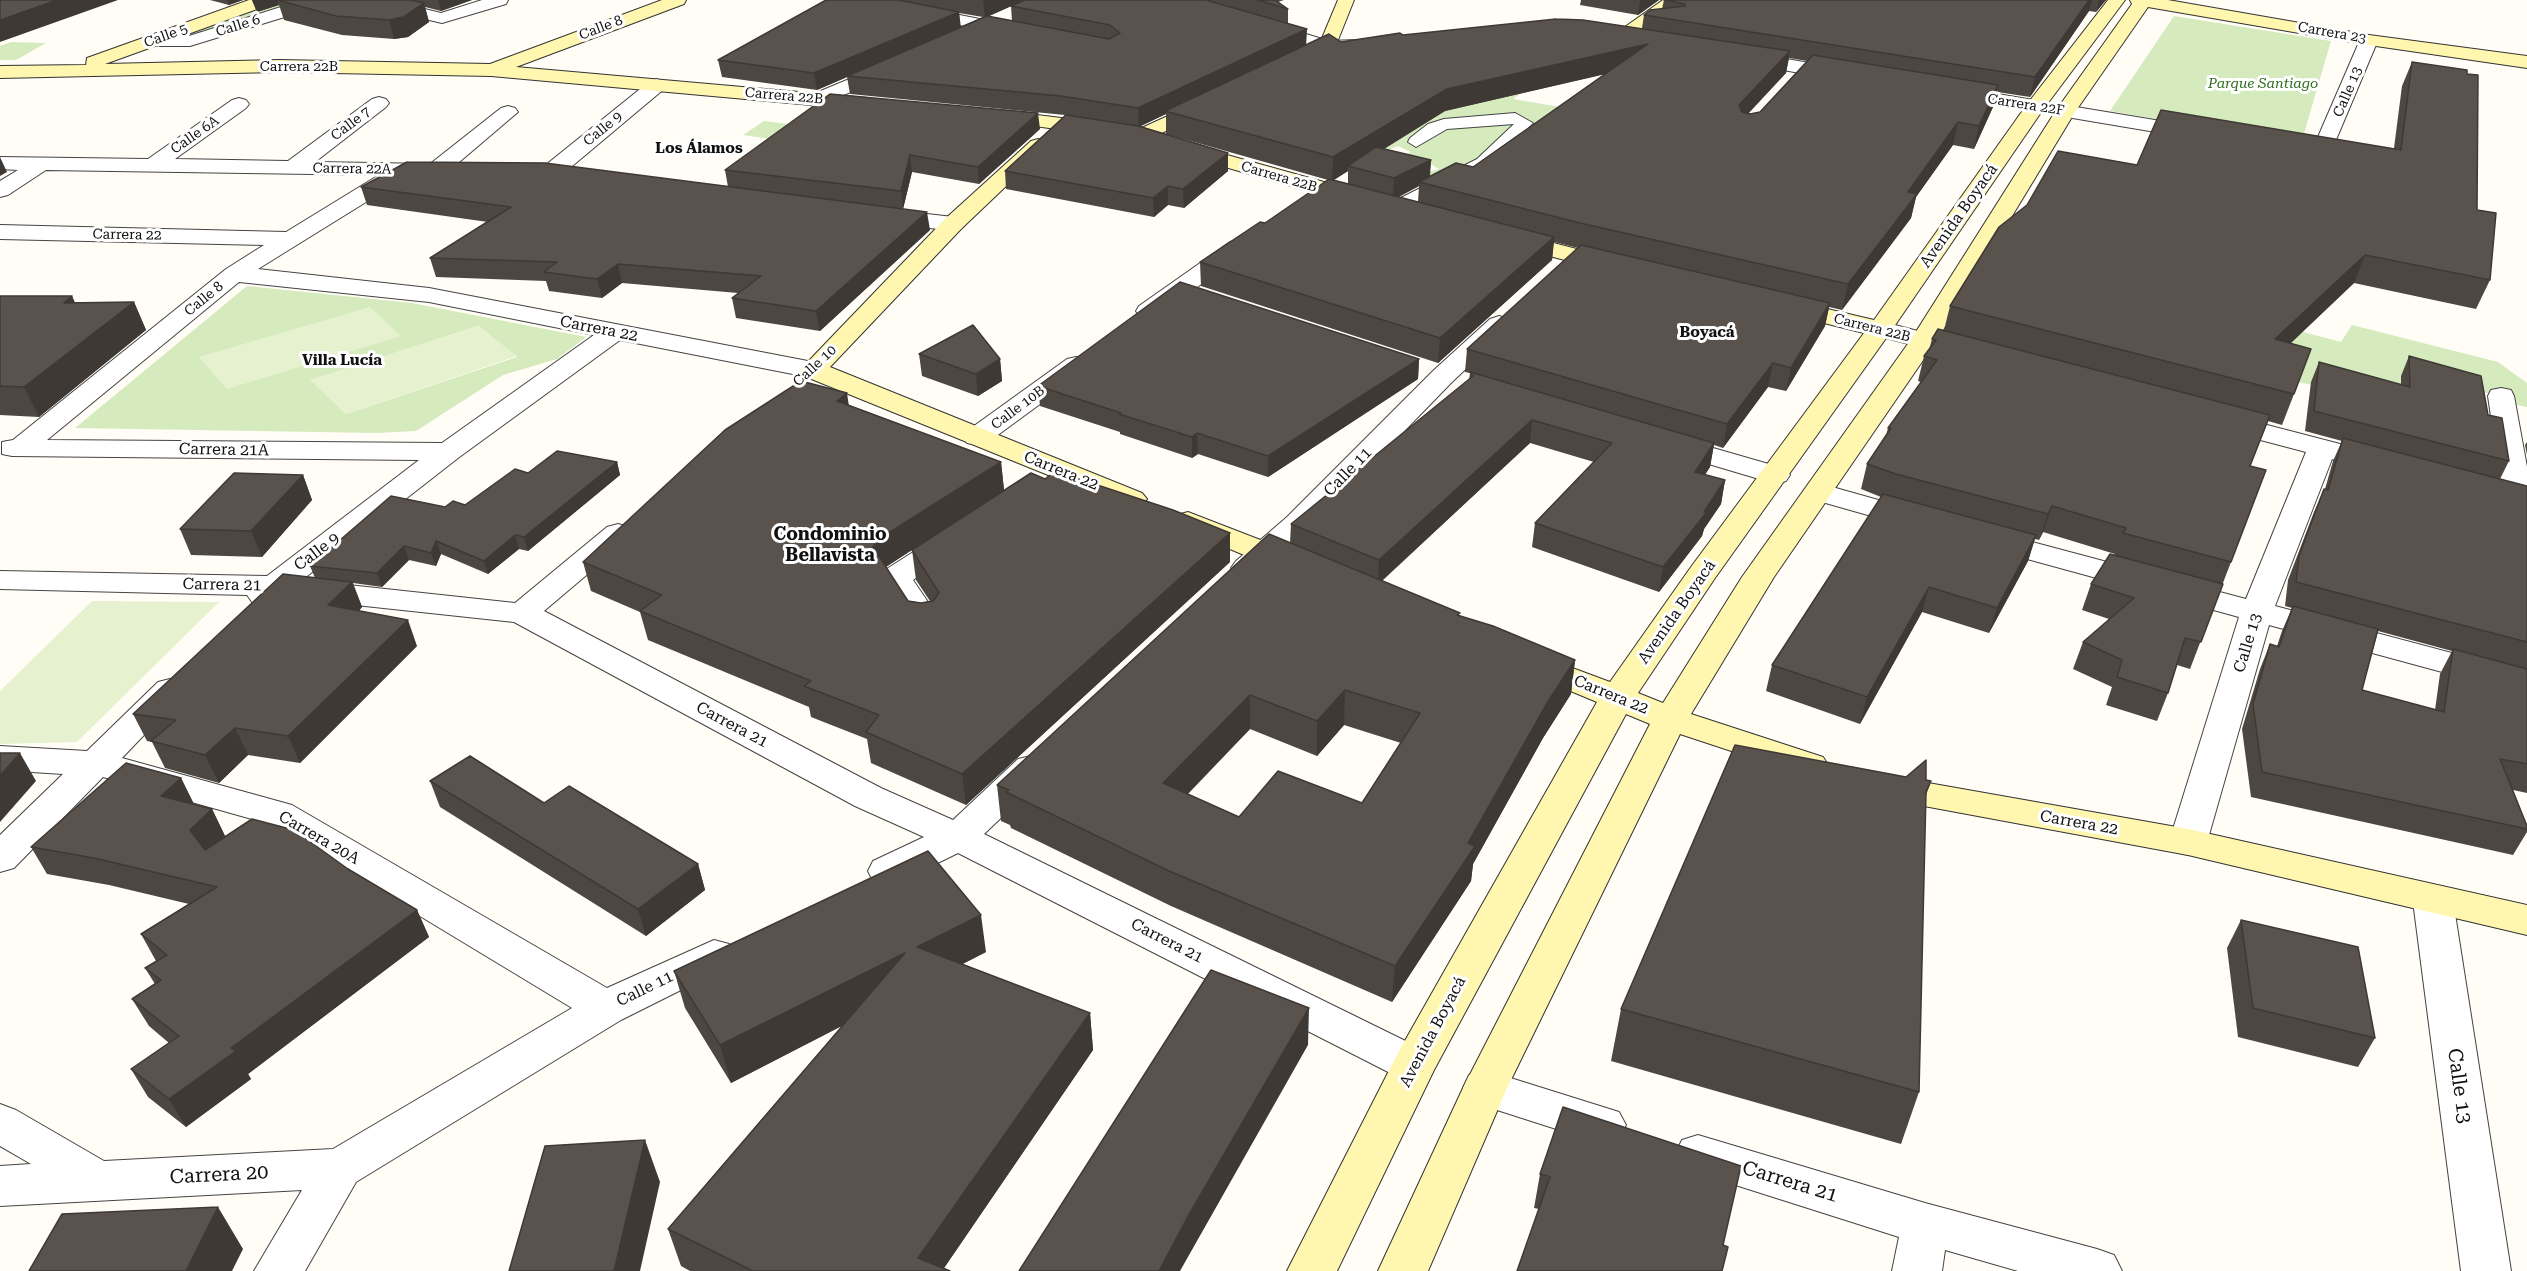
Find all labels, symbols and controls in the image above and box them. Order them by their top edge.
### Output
street label: Calle 6 [214,11,262,41]
street label: Calle 8 [577,12,625,44]
street label: Carrera 23 [2297,19,2367,47]
street label: Calle 5 [142,20,190,52]
street label: Carrera 22B [260,59,338,75]
street label: Calle 13 [2330,64,2366,120]
park label: Parque Santiago [2208,76,2318,92]
street label: Carrera 22B [744,84,824,108]
street label: Carrera 22F [1986,91,2066,119]
street label: Calle 7 [328,104,374,144]
street label: Calle 9 [580,108,626,150]
street label: Calle 6A [168,112,222,158]
district label: Los Álamos [655,140,743,158]
street label: Carrera 22B [1239,158,1319,196]
street label: Carrera 22A [312,160,392,178]
street label: Avenida Boyacá [1916,160,2002,272]
street label: Carrera 22 [92,226,162,244]
street label: Calle 8 [181,278,227,320]
street label: Carrera 22B [1832,310,1912,346]
street label: Carrera 22 [558,312,640,346]
district label: Boyacá [1679,324,1735,342]
street label: Calle 10 [790,342,840,390]
district label: Villa Lucía [302,352,382,370]
street label: Calle 10B [988,382,1048,434]
street label: Carrera 21A [179,440,269,460]
street label: Calle 11 [1320,443,1376,501]
street label: Carrera 22 [1021,447,1101,495]
district label: Condominio Bellavista [773,524,887,566]
street label: Calle 9 [291,529,343,575]
street label: Avenida Boyacá [1634,556,1720,668]
street label: Carrera 21 [182,575,262,595]
street label: Calle 13 [2230,611,2266,675]
street label: Carrera 22 [1571,671,1651,719]
street label: Carrera 21 [693,698,771,752]
street label: Carrera 20A [275,807,363,869]
street label: Carrera 22 [2038,807,2120,839]
street label: Carrera 21 [1127,915,1207,967]
street label: Calle 11 [613,967,677,1011]
street label: Avenida Boyacá [1396,973,1470,1091]
street label: Calle 13 [2442,1047,2476,1125]
street label: Carrera 21 [1739,1156,1841,1208]
street label: Carrera 20 [169,1160,269,1190]

